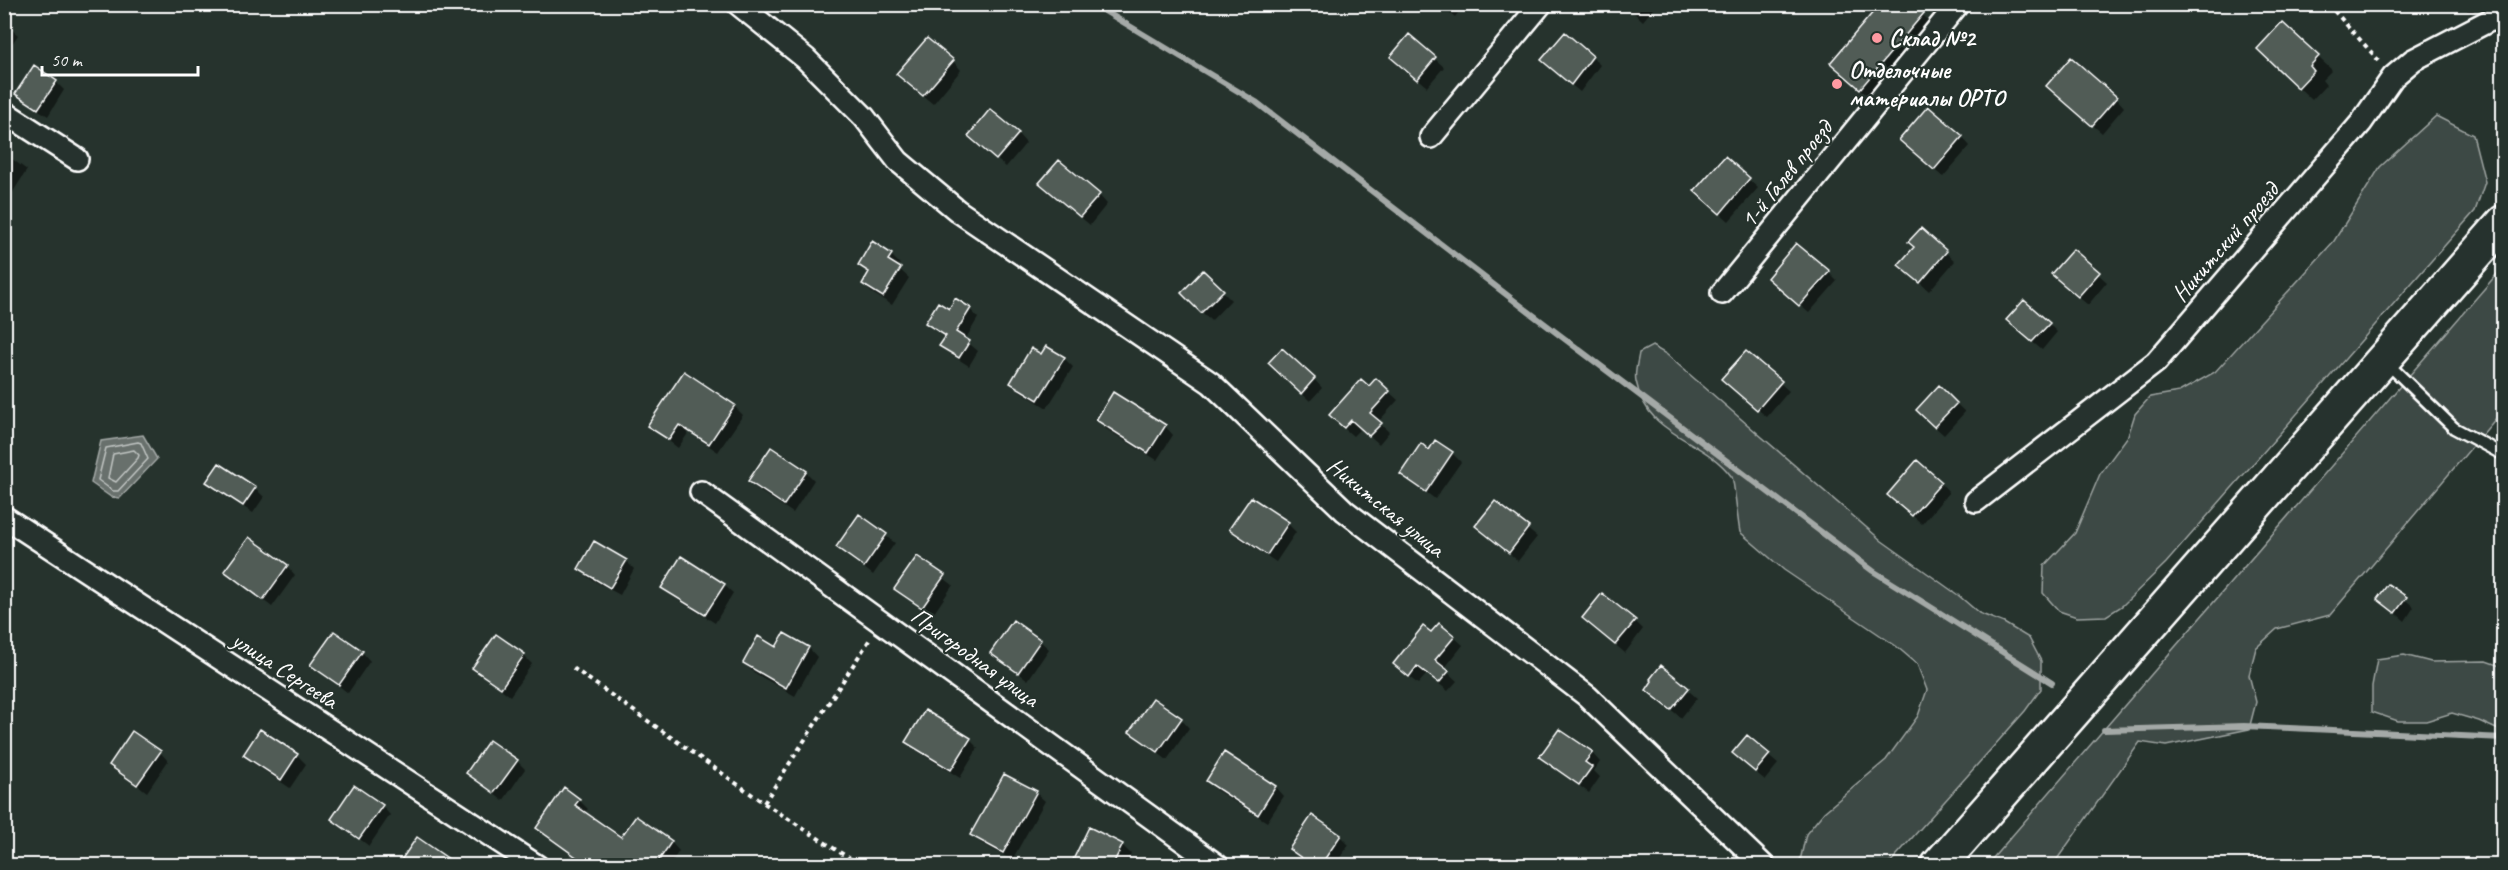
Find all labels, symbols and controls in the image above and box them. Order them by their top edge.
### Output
place label: Склад №2 [1889,23,1977,53]
marker: Склад №2 [1870,31,1884,45]
scale bar [42,39,198,77]
text: 50 m [51,49,84,71]
place label: Отделочные материалы ОРТО [1849,55,2007,113]
marker: Отделочные материалы ОРТО [1830,77,1844,91]
street label: 1-й Галев проезд [1733,112,1841,234]
street label: Никитский проезд [2165,174,2287,308]
street label: Никитская улица [1321,450,1452,565]
street label: Пригородная улица [905,600,1046,714]
street label: улица Сергеева [225,624,345,716]

